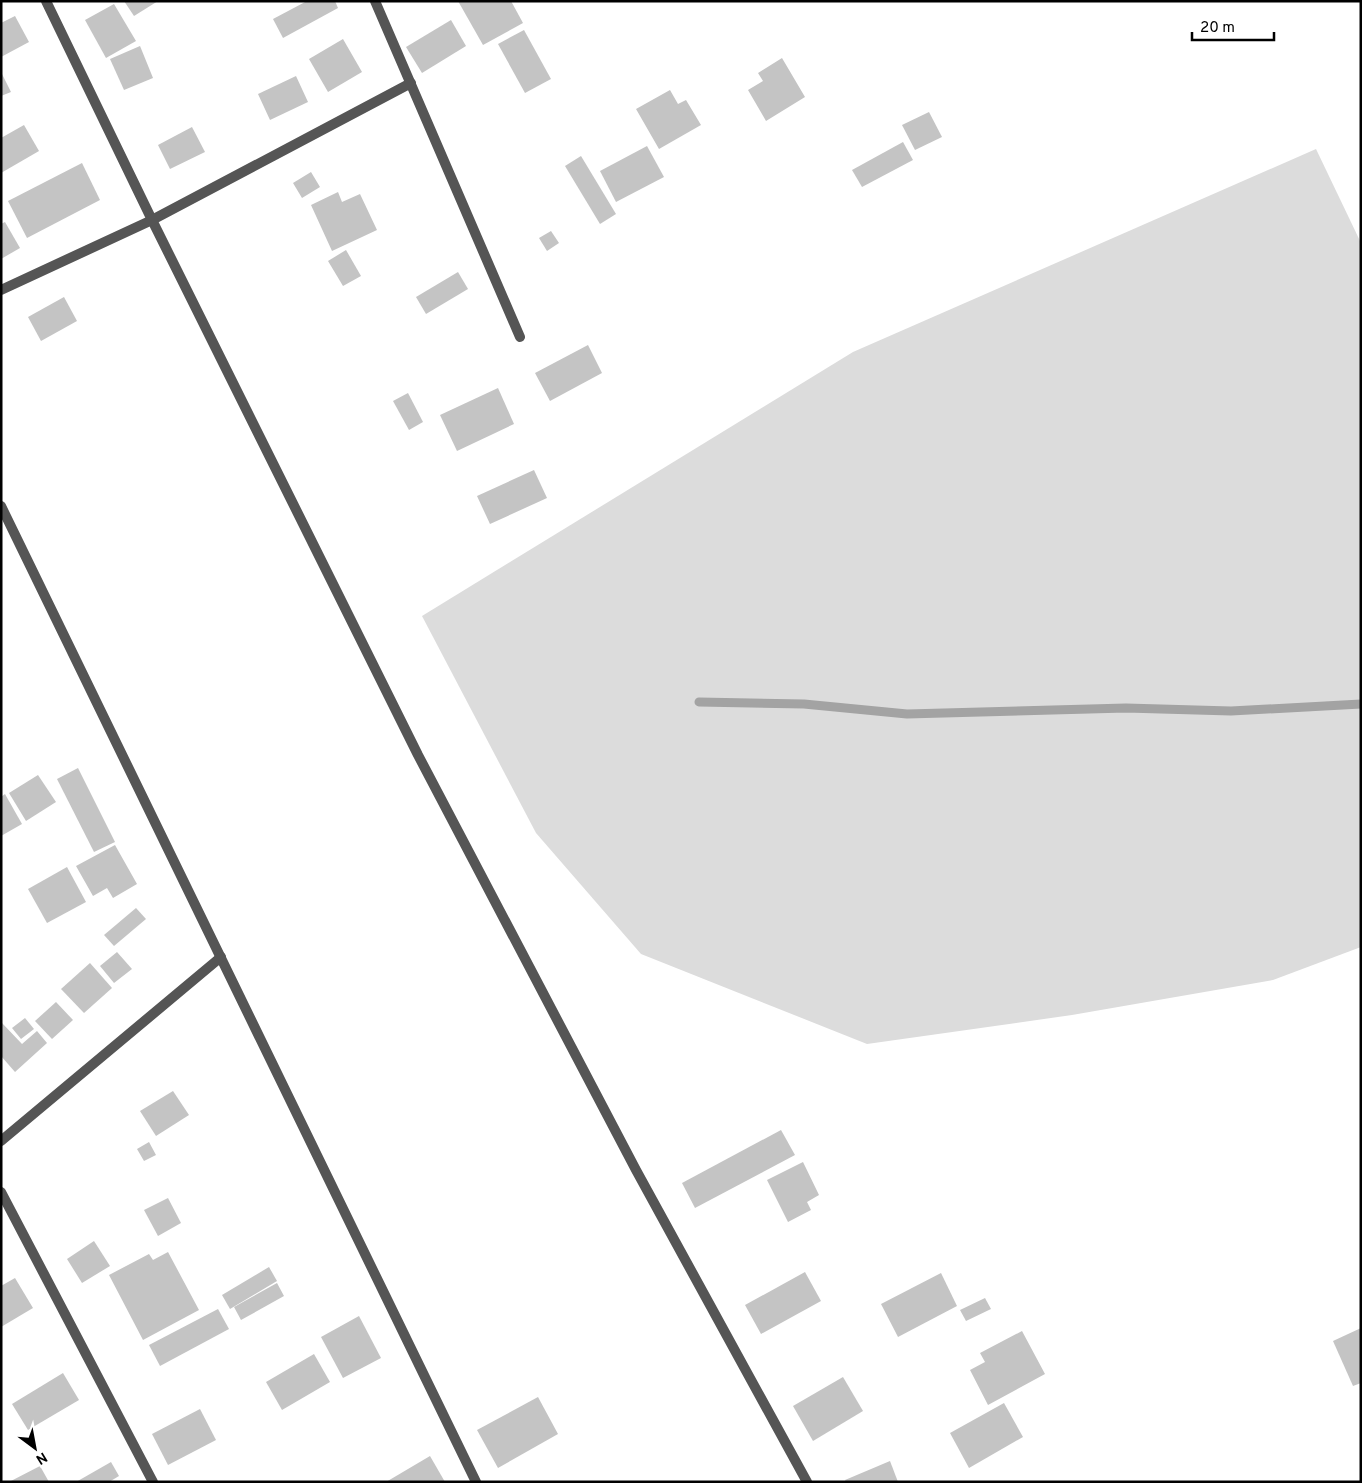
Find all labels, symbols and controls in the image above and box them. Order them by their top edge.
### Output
scale bar [1192,10,1274,42]
text: 20 m [1200,19,1235,38]
north arrow [10,1423,60,1473]
text: N [32,1448,50,1468]

